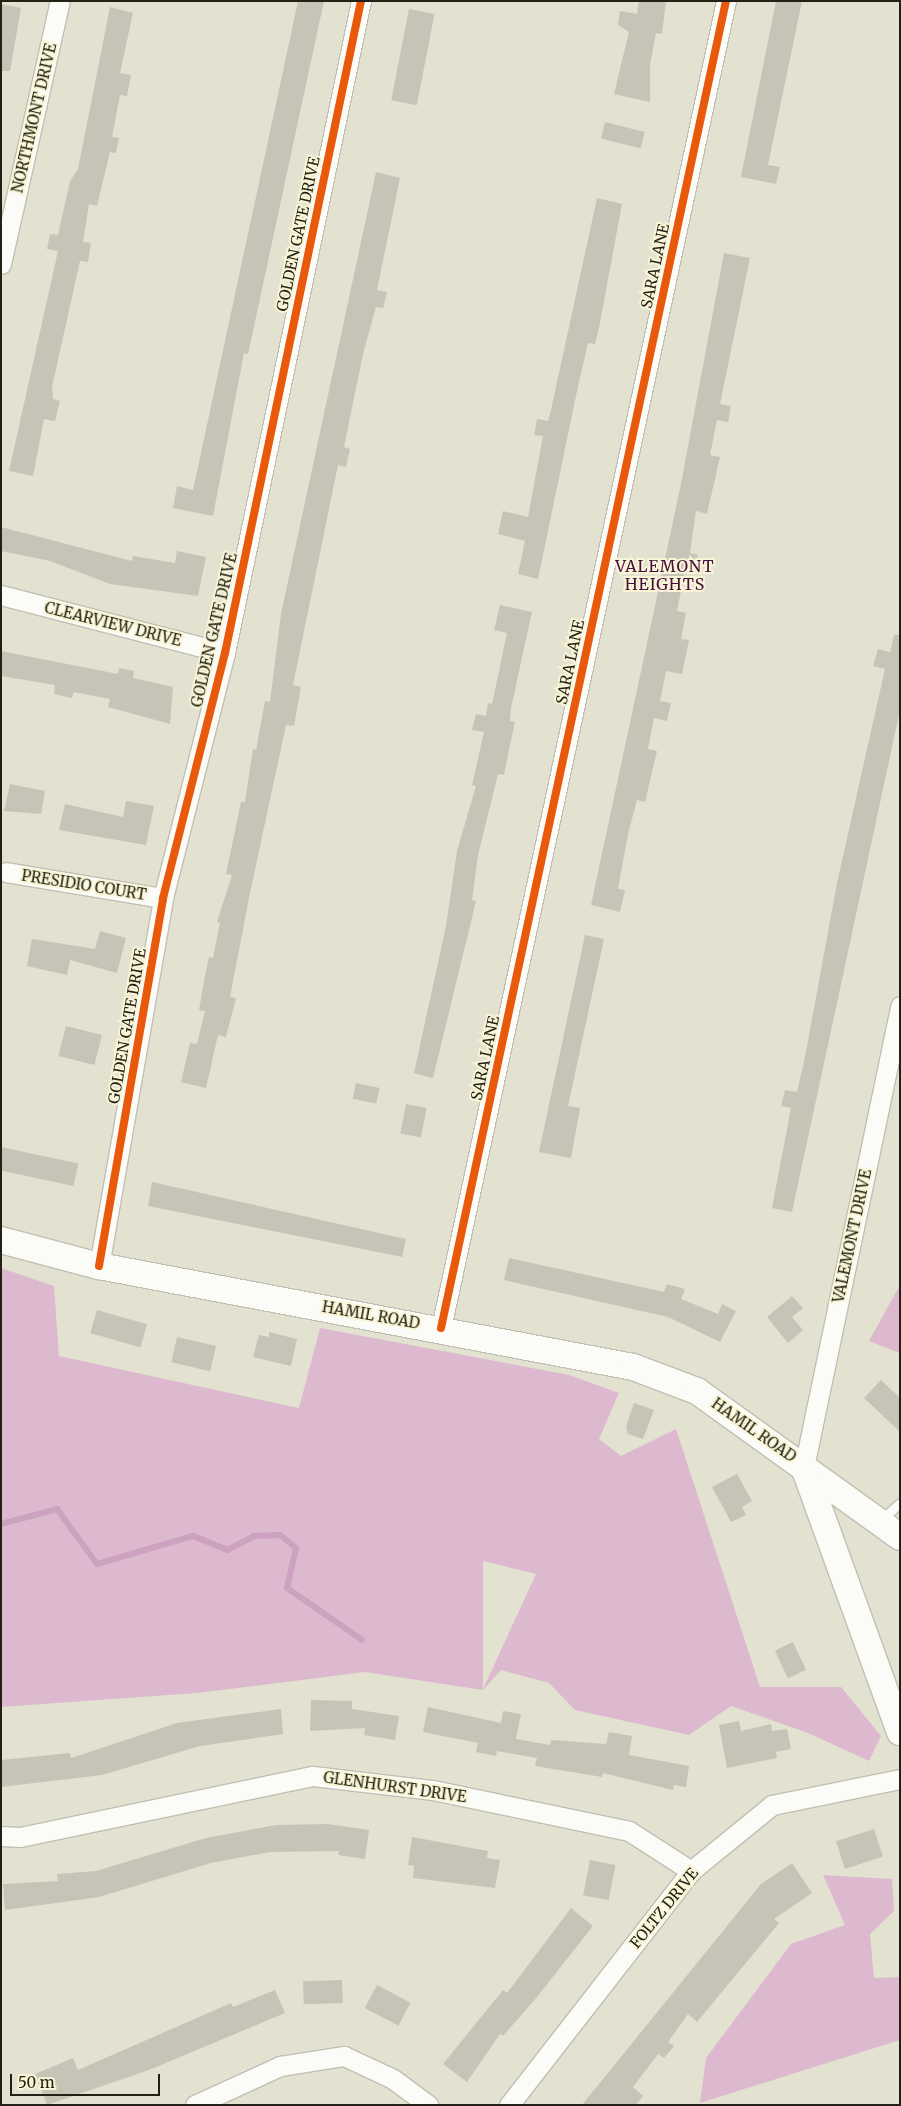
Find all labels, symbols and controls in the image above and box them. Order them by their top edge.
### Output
street label: NORTHMONT DRIVE [8,41,60,195]
street label: GOLDEN GATE DRIVE [273,155,323,313]
street label: SARA LANE [637,222,673,310]
street label: GOLDEN GATE DRIVE [187,551,241,709]
district label: VALEMONT HEIGHTS [614,556,716,594]
street label: CLEARVIEW DRIVE [43,598,183,650]
street label: SARA LANE [552,618,588,706]
street label: PRESIDIO COURT [20,866,148,904]
street label: GOLDEN GATE DRIVE [104,947,150,1105]
street label: SARA LANE [467,1014,503,1102]
street label: VALEMONT DRIVE [829,1168,875,1304]
street label: HAMIL ROAD [321,1298,421,1332]
street label: HAMIL ROAD [708,1394,800,1466]
street label: GLENHURST DRIVE [322,1768,468,1806]
street label: FOLTZ DRIVE [626,1864,702,1952]
scale bar [12,2064,162,2096]
text: 50 m [18,2073,55,2092]

